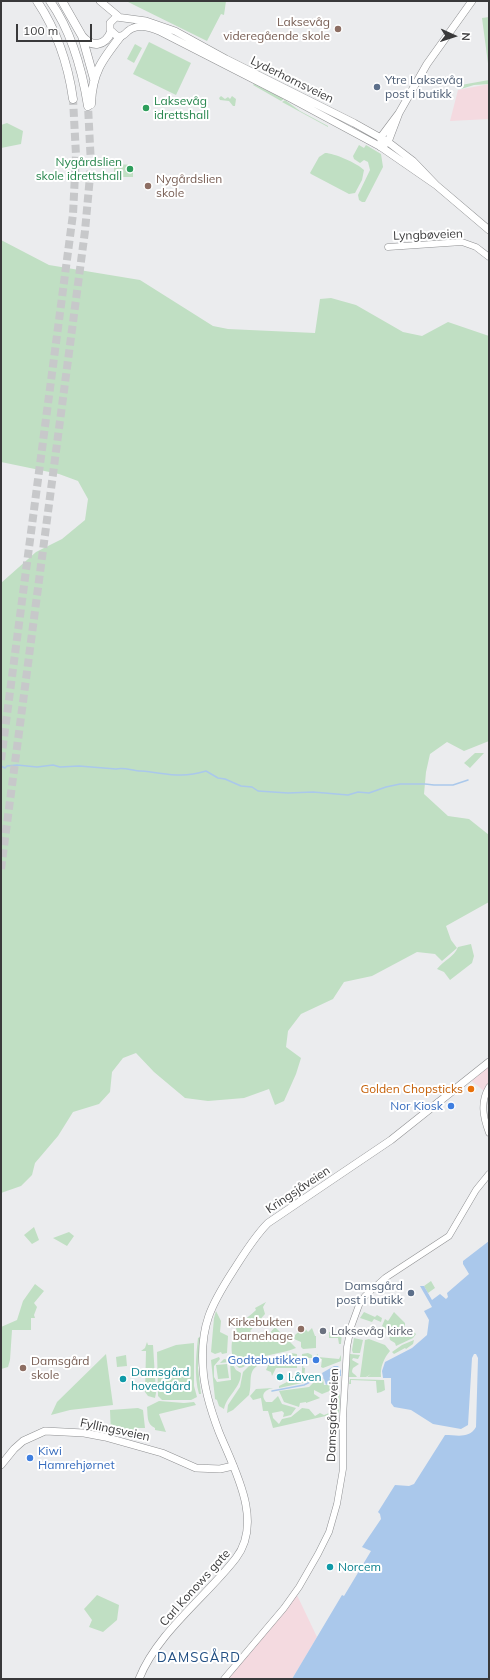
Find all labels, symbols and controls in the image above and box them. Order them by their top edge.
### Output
place label: Laksevåg videregående skole [223,15,330,43]
scale bar [18,16,94,42]
north arrow [434,16,474,56]
text: 100 m [23,23,58,38]
marker: Laksevåg videregående skole [333,24,343,34]
text: N [459,32,473,41]
street label: Lyderhornsveien [248,54,336,106]
place label: Ytre Laksevåg post i butikk [385,73,463,101]
marker: Ytre Laksevåg post i butikk [372,82,382,92]
place label: Laksevåg idrettshall [154,94,209,122]
marker: Laksevåg idrettshall [141,103,151,113]
place label: Nygårdslien skole idrettshall [36,155,122,183]
marker: Nygårdslien skole idrettshall [125,164,135,174]
place label: Nygårdslien skole [156,172,222,200]
marker: Nygårdslien skole [143,181,153,191]
street label: Lyngbøveien [393,227,463,243]
place label: Golden Chopsticks [360,1082,463,1096]
marker: Golden Chopsticks [466,1084,476,1094]
place label: Nor Kiosk [390,1099,443,1113]
marker: Nor Kiosk [446,1101,456,1111]
street label: Kringsjåveien [263,1163,333,1217]
place label: Damsgård post i butikk [336,1279,403,1307]
marker: Damsgård post i butikk [406,1288,416,1298]
place label: Kirkebukten barnehage [228,1315,293,1343]
marker: Kirkebukten barnehage [296,1324,306,1334]
place label: Laksevåg kirke [331,1324,413,1338]
marker: Laksevåg kirke [318,1326,328,1336]
place label: Godtebutikken [228,1353,308,1367]
place label: Damsgård skole [31,1354,90,1382]
marker: Godtebutikken [311,1355,321,1365]
marker: Damsgård skole [18,1363,28,1373]
place label: Damsgård hovedgård [131,1365,191,1393]
street label: Damsgårdsveien [324,1368,342,1462]
place label: Låven [288,1370,322,1384]
marker: Låven [275,1372,285,1382]
marker: Damsgård hovedgård [118,1374,128,1384]
street label: Fyllingsveien [79,1416,151,1444]
place label: Kiwi Hamrehjørnet [38,1444,115,1472]
marker: Kiwi Hamrehjørnet [25,1453,35,1463]
street label: Carl Konows gate [157,1547,233,1629]
place label: Norcem [338,1560,381,1574]
marker: Norcem [325,1562,335,1572]
district label: DAMSGÅRD [157,1650,241,1666]

